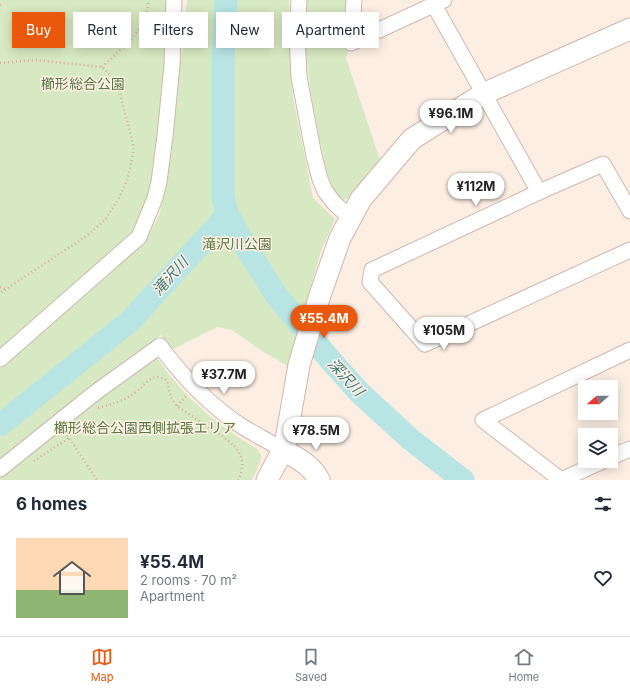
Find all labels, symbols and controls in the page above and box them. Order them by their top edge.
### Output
chip: Buy [12,12,65,48]
chip: Rent [73,12,131,48]
chip: Filters [139,12,208,48]
chip: New [216,12,274,48]
chip: Apartment [282,12,379,48]
park label: 櫛形総合公園 [41,75,125,92]
pin: ¥96.1M [418,100,484,134]
text: ¥96.1M [429,105,473,121]
pin: ¥112M [448,173,504,207]
text: ¥112M [457,178,495,194]
park label: 滝沢川公園 [202,235,272,252]
water label: 滝沢川 [148,251,193,299]
pin: ¥55.4M [291,305,357,339]
text: ¥55.4M [300,310,348,326]
pin: ¥105M [416,317,472,351]
text: ¥105M [423,322,465,338]
water label: 深沢川 [324,354,370,401]
pin: ¥37.7M [191,361,257,395]
text: ¥37.7M [201,366,247,382]
north arrow [578,380,618,420]
map controls [578,380,618,468]
pin: ¥78.5M [283,417,349,451]
park label: 櫛形総合公園西側拡張エリア [54,419,236,436]
text: ¥78.5M [292,422,340,438]
button: layers [578,428,618,468]
icon: filters [592,493,614,515]
text: 6 homes [16,494,87,514]
text: ¥55.4M [140,552,204,572]
icon: home [48,554,96,602]
icon: heart [592,567,614,589]
text: 2 rooms · 70 m² [140,572,237,588]
text: Apartment [140,588,205,604]
tab: Map [91,646,114,684]
tab: Saved [295,646,327,684]
tab: Home [508,646,539,684]

